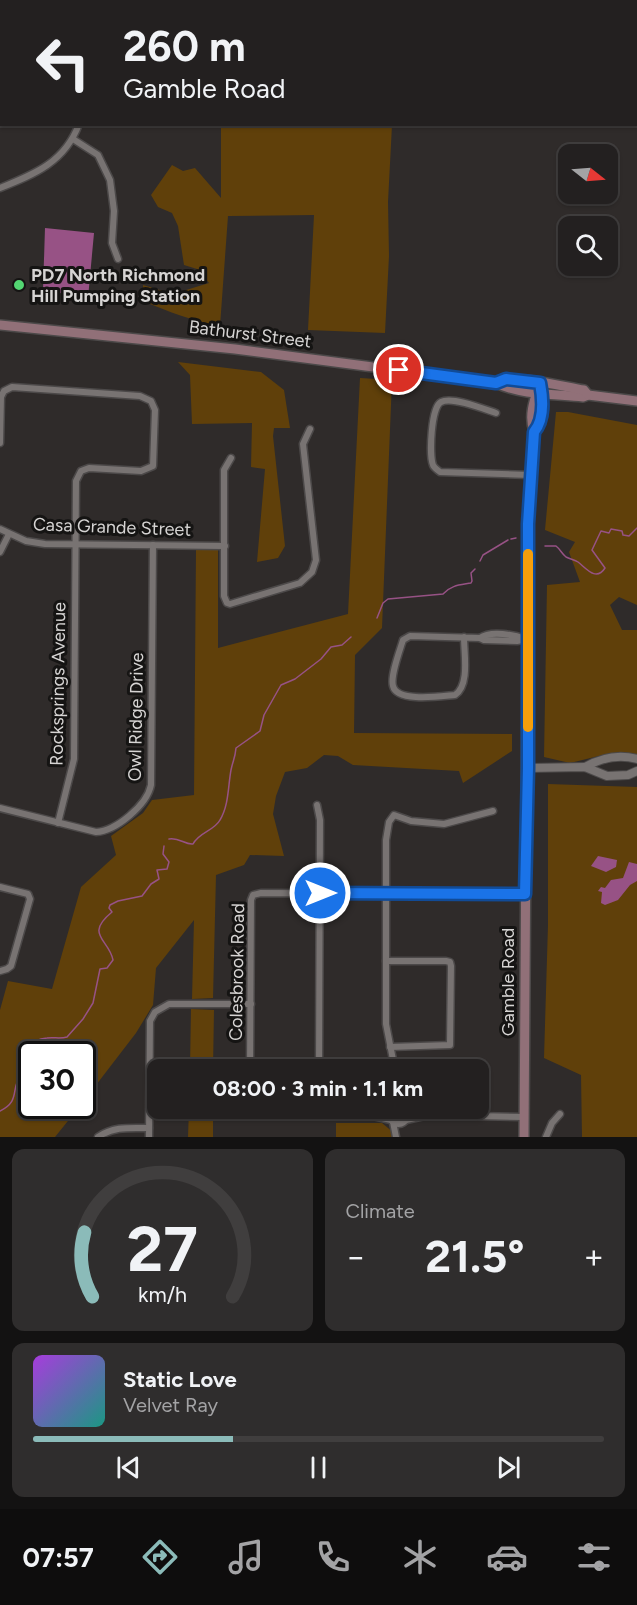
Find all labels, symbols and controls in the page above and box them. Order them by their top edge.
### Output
text: 260 m [123,21,246,72]
icon: left [24,24,102,102]
text: Gamble Road [123,72,286,105]
north arrow [558,144,618,204]
map controls [558,144,618,276]
button: search [558,216,618,276]
place label: PD7 North Richmond Hill Pumping Station [31,264,205,307]
marker: PD7 North Richmond Hill Pumping Station [12,278,26,292]
street label: Bathurst Street [188,316,313,352]
pin [373,344,424,395]
icon: arrive [382,353,415,386]
street label: Casa Grande Street [32,513,192,541]
street label: Rocksprings Avenue [46,602,70,766]
street label: Owl Ridge Drive [124,652,148,782]
position arrow [288,861,352,925]
street label: Colesbrook Road [225,903,249,1041]
street label: Gamble Road [497,928,519,1036]
speed limit sign: 30 [18,1041,96,1119]
text: 08:00 · 3 min · 1.1 km [213,1075,423,1102]
text: Climate [346,1199,415,1223]
text: 27 [127,1212,198,1287]
text: 21.5° [425,1229,524,1283]
text: − [346,1237,366,1276]
text: + [583,1237,604,1276]
text: km/h [138,1282,187,1307]
text: Static Love [123,1366,237,1393]
text: Velvet Ray [123,1393,218,1417]
icon: previous [112,1451,145,1484]
icon: pause [302,1451,335,1484]
icon: next [492,1451,525,1484]
icon: directions [139,1536,181,1578]
icon: music [225,1536,267,1578]
icon: phone [312,1536,354,1578]
icon: climate [399,1536,441,1578]
icon: car [486,1536,528,1578]
icon: filters [573,1536,615,1578]
text: 07:57 [22,1541,94,1574]

